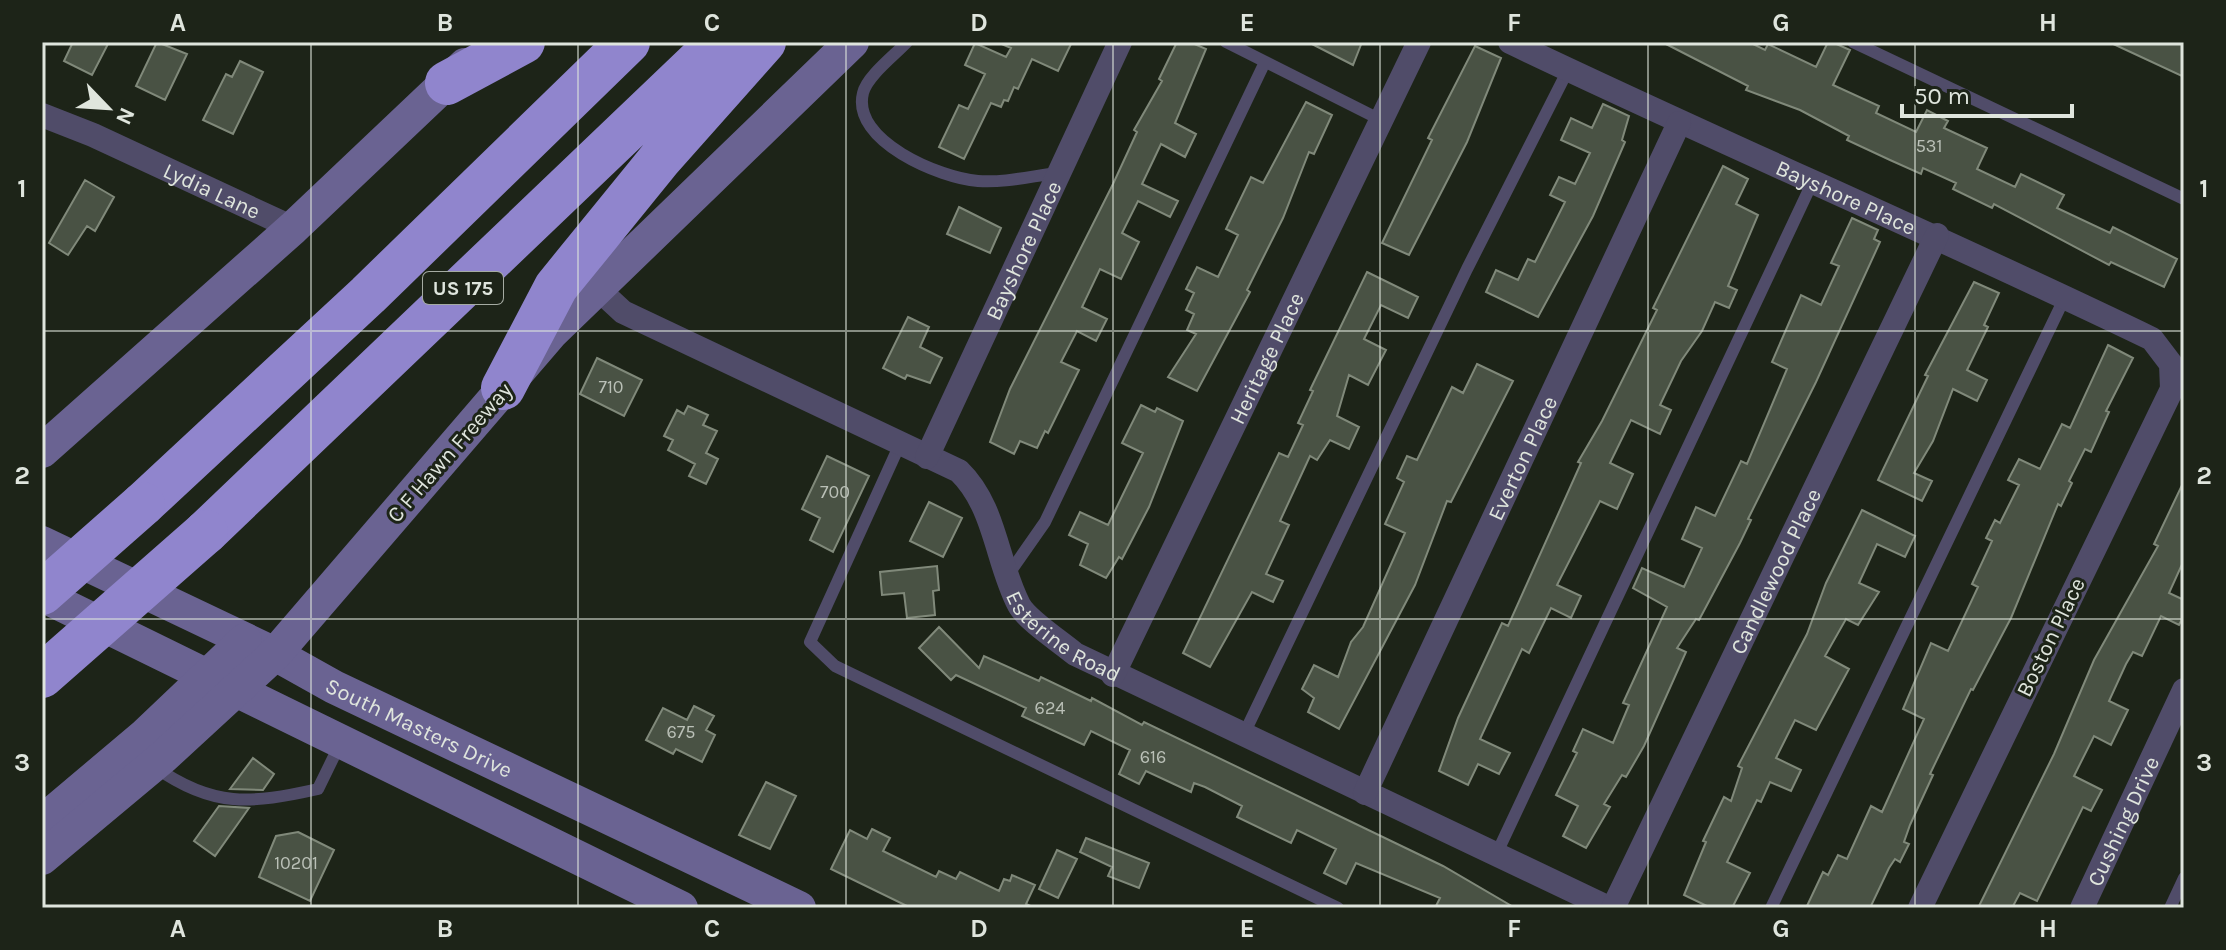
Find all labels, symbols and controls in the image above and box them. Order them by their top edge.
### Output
text: A [170,7,186,38]
text: B [437,7,453,38]
text: C [704,7,720,38]
text: D [970,7,988,38]
text: E [1239,7,1255,38]
text: F [1507,7,1521,38]
text: G [1772,7,1790,38]
text: H [2039,7,2057,38]
north arrow [68,68,148,148]
scale bar [1902,68,2072,118]
text: 50 m [1914,82,1970,110]
text: N [110,103,140,129]
house number: 531 [1916,135,1942,157]
street label: Bayshore Place [1772,155,1919,241]
street label: Lydia Lane [159,158,264,225]
text: 1 [17,173,27,204]
text: 1 [2199,173,2209,204]
street label: Bayshore Place [981,177,1068,324]
road number: US 175 [423,272,503,304]
street label: Heritage Place [1224,288,1310,429]
house number: 710 [598,376,624,398]
street label: C F Hawn Freeway [382,377,518,528]
street label: Everton Place [1483,392,1563,525]
text: 2 [14,460,30,491]
text: 2 [2196,460,2212,491]
house number: 700 [820,481,850,503]
street label: Candlewood Place [1725,484,1827,659]
street label: Boston Place [2011,574,2091,701]
street label: Esterine Road [1000,587,1125,688]
street label: South Masters Drive [321,673,516,784]
house number: 624 [1035,697,1065,719]
house number: 675 [667,721,695,743]
house number: 616 [1140,746,1166,768]
text: 3 [14,747,30,778]
text: 3 [2196,747,2212,778]
street label: Cushing Drive [2082,752,2165,891]
house number: 10201 [274,852,318,874]
text: A [170,913,186,944]
text: B [437,913,453,944]
text: C [704,913,720,944]
text: D [970,913,988,944]
text: E [1239,913,1255,944]
text: F [1507,913,1521,944]
text: G [1772,913,1790,944]
text: H [2039,913,2057,944]

